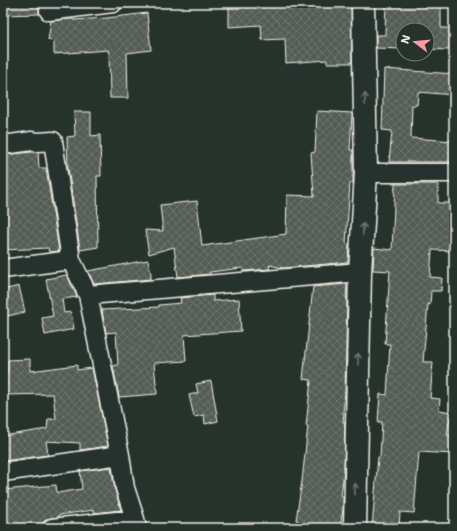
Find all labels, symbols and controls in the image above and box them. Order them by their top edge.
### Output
north arrow [395,22,435,62]
text: N [397,33,414,46]
one-way arrow [361,93,369,106]
one-way arrow [359,223,366,236]
one-way arrow [354,353,362,366]
one-way arrow [352,483,359,496]

